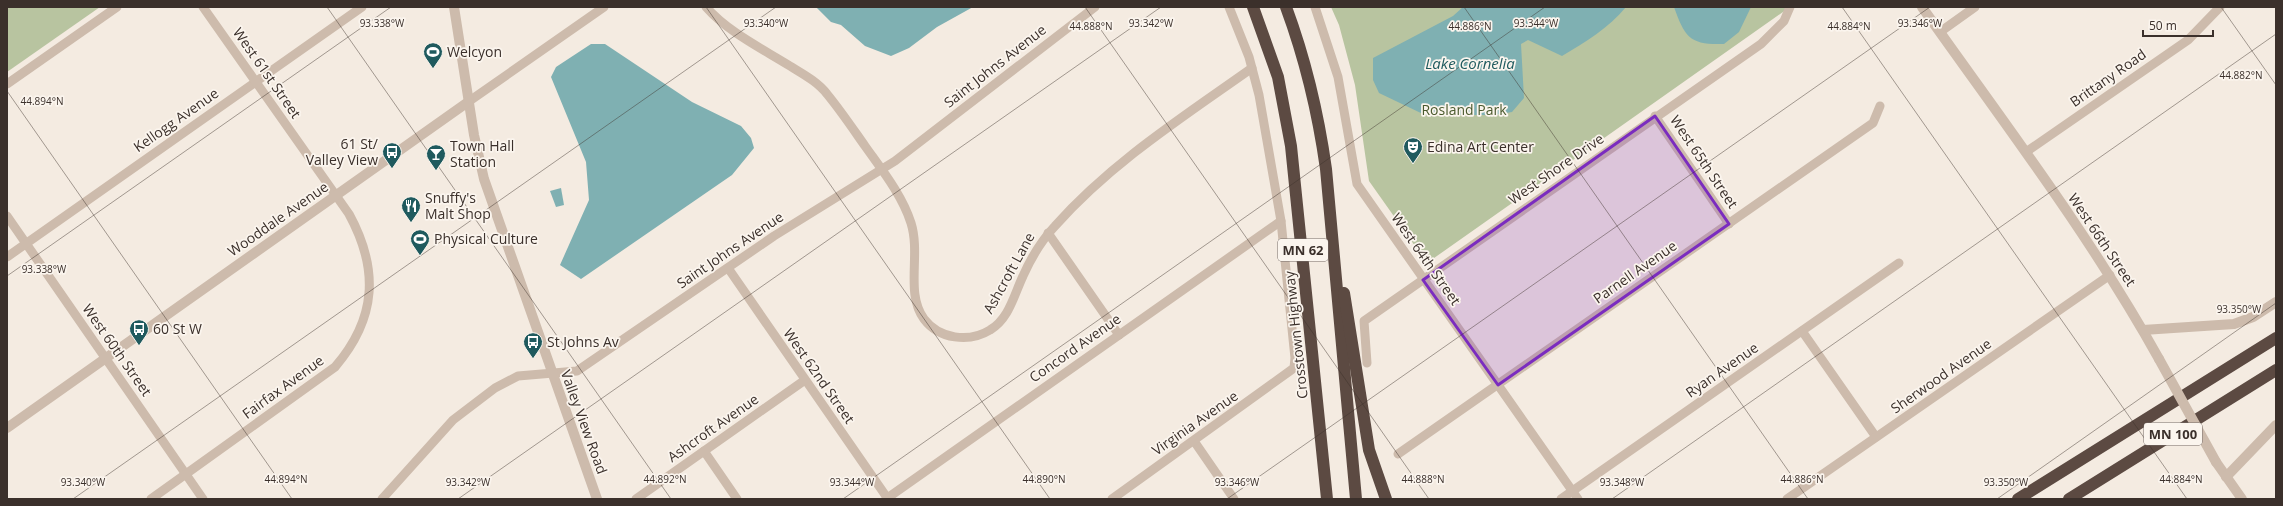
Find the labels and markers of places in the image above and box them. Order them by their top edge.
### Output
sports icon: Welcyon [422,41,444,69]
place label: Welcyon [447,42,502,61]
place label: 61 St/ Valley View [306,134,378,169]
place label: Town Hall Station [450,136,514,171]
theatre icon: Edina Art Center [1402,136,1424,164]
place label: Edina Art Center [1427,137,1534,156]
bus stop icon: 61 St/ Valley View [381,141,403,169]
bar icon: Town Hall Station [425,143,447,171]
place label: Snuffy's Malt Shop [425,188,491,223]
restaurant icon: Snuffy's Malt Shop [400,195,422,223]
sports icon: Physical Culture [409,228,431,256]
place label: Physical Culture [434,229,538,248]
bus stop icon: 60 St W [128,318,150,346]
place label: 60 St W [153,319,202,338]
bus stop icon: St Johns Av [522,331,544,359]
place label: St Johns Av [547,332,619,351]

